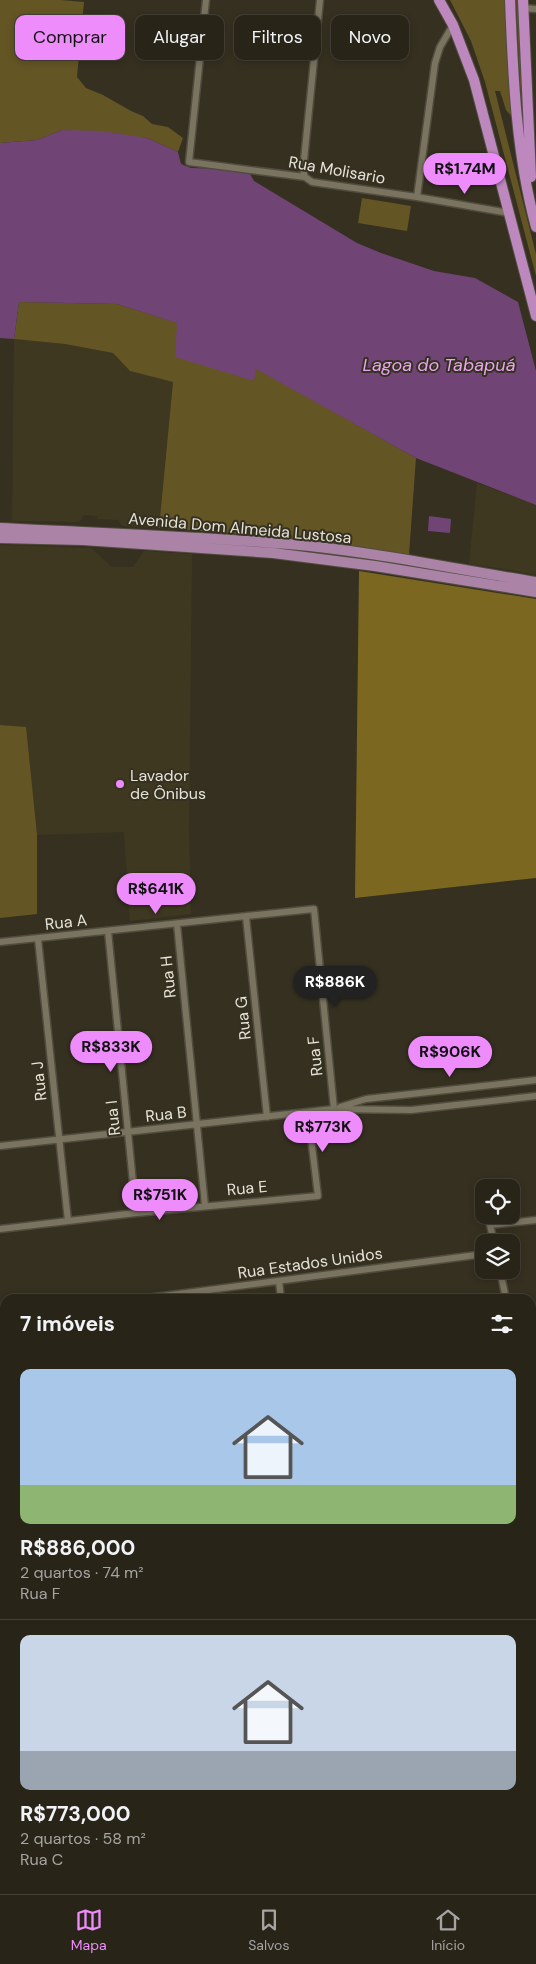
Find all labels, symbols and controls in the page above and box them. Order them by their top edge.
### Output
chip: Comprar [15,15,125,60]
chip: Alugar [135,15,224,60]
chip: Filtros [234,15,321,60]
chip: Novo [331,15,409,60]
street label: Rua Molisario [287,151,387,189]
pin: R$1.74M [419,152,511,195]
text: R$1.74M [434,158,496,179]
water label: Lagoa do Tabapuá [362,353,516,377]
street label: Avenida Dom Almeida Lustosa [128,508,352,548]
place label: Lavador de Ônibus [130,765,206,804]
marker: Lavador de Ônibus [114,778,126,790]
pin: R$641K [115,872,197,915]
text: R$641K [128,878,184,899]
street label: Rua A [44,909,88,935]
street label: Rua H [155,955,181,999]
pin: R$886K [294,966,376,1008]
text: R$886K [305,971,365,992]
street label: Rua G [230,995,256,1041]
pin: R$833K [70,1030,152,1073]
street label: Rua F [302,1034,328,1077]
text: R$833K [81,1036,141,1057]
pin: R$906K [409,1036,491,1078]
text: R$906K [419,1041,481,1062]
street label: Rua J [26,1060,52,1102]
street label: Rua I [101,1099,125,1137]
street label: Rua B [144,1101,188,1127]
pin: R$773K [282,1110,364,1153]
text: R$773K [295,1116,351,1137]
street label: Rua E [226,1176,268,1200]
pin: R$751K [119,1178,201,1221]
map controls [475,1179,520,1279]
button: locate [475,1179,520,1224]
text: R$751K [133,1184,187,1205]
button: layers [475,1234,520,1279]
street label: Rua Estados Unidos [236,1242,384,1284]
text: 7 imóveis [20,1310,115,1338]
icon: filters [488,1310,516,1338]
icon: home [223,1402,313,1492]
text: R$886,000 [20,1534,135,1562]
text: 2 quartos · 74 m² [20,1562,144,1583]
text: Rua F [20,1583,60,1604]
icon: home [223,1667,313,1757]
text: R$773,000 [20,1800,130,1828]
text: 2 quartos · 58 m² [20,1828,146,1849]
text: Rua C [20,1849,63,1870]
tab: Mapa [71,1906,107,1954]
tab: Salvos [248,1906,289,1954]
tab: Início [431,1906,465,1954]

